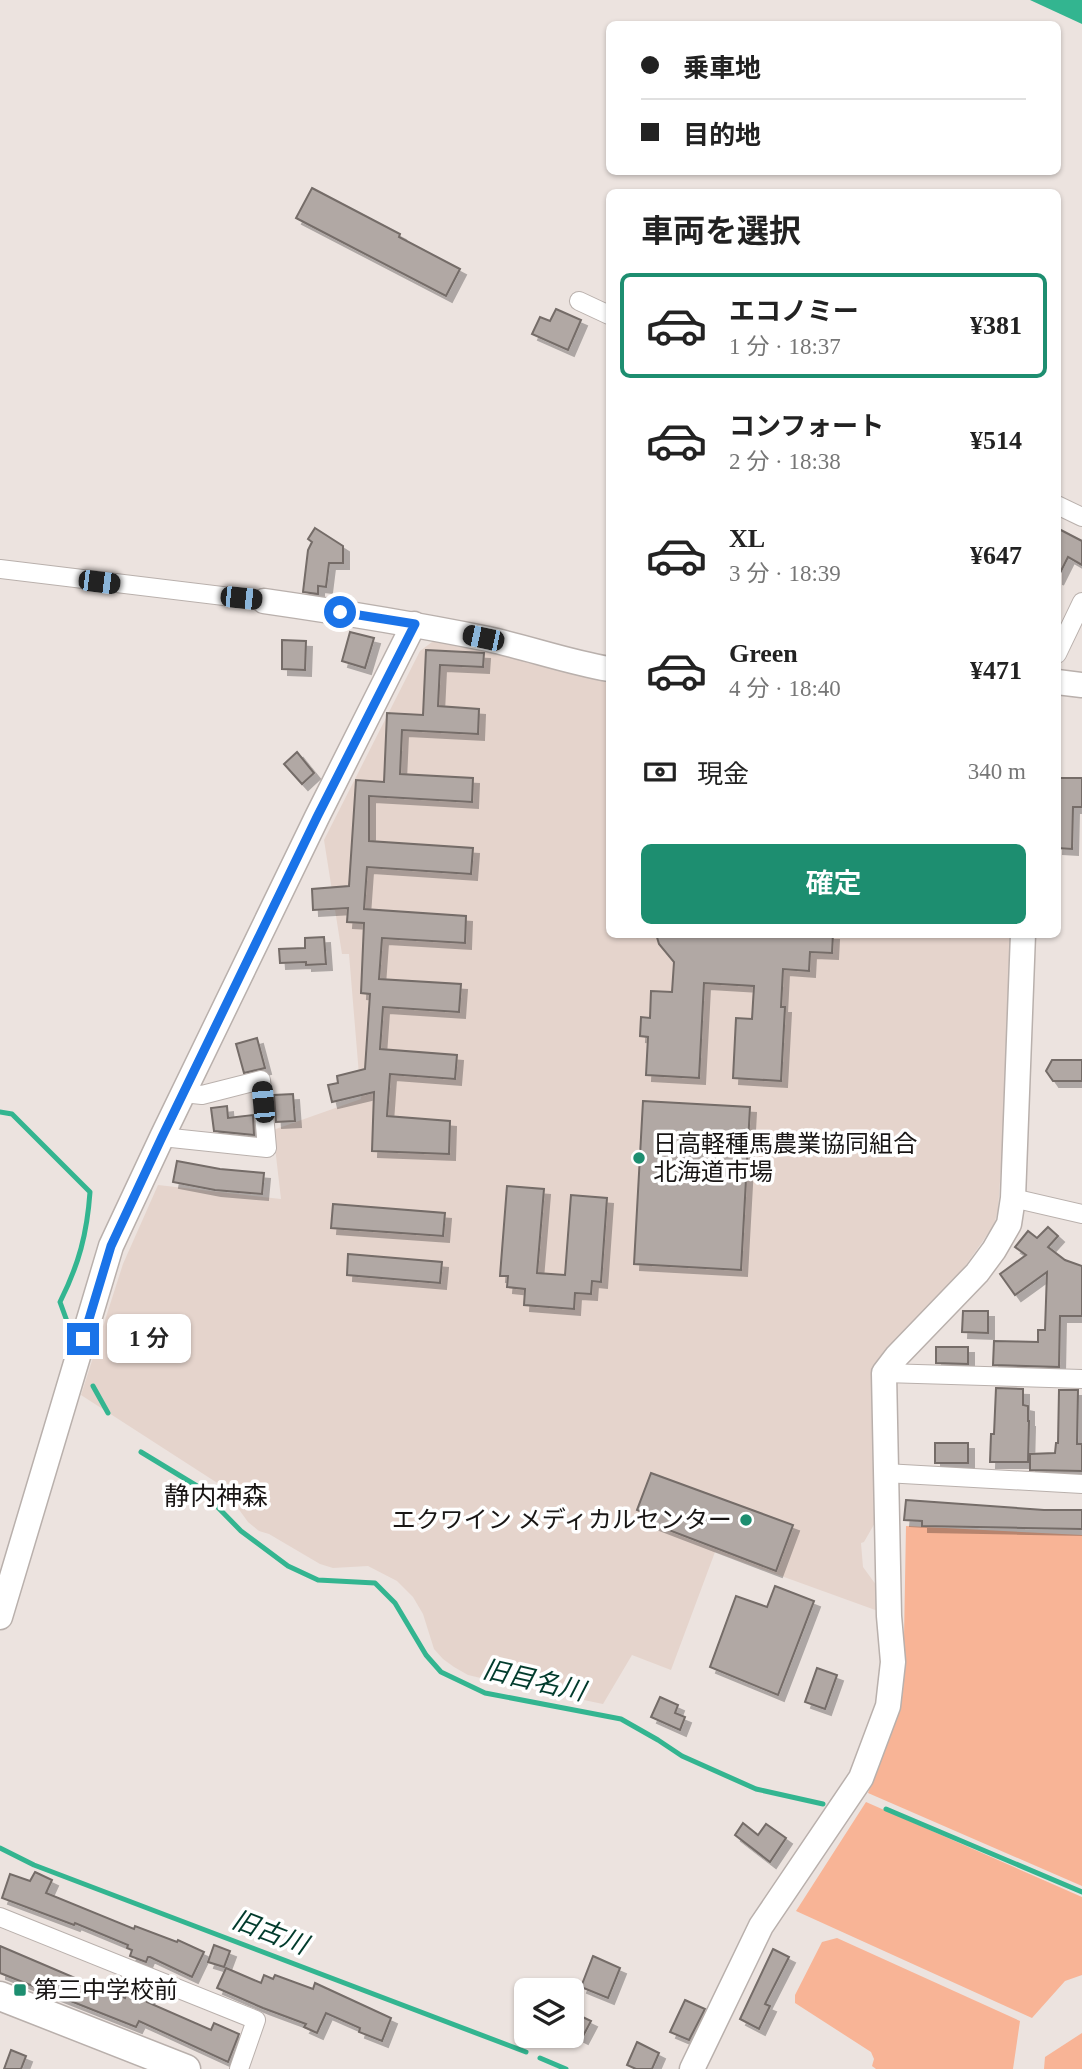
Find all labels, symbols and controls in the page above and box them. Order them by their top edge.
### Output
text: 乗車地 [683,54,761,83]
text: 目的地 [683,121,761,150]
text: 車両を選択 [641,213,801,249]
icon: car [645,294,708,357]
text: エコノミー [729,297,859,326]
text: ¥381 [970,311,1022,340]
text: 1 分 · 18:37 [729,334,841,359]
icon: car [645,409,708,472]
text: コンフォート [729,412,884,441]
text: ¥514 [970,426,1022,455]
text: 2 分 · 18:38 [729,449,841,474]
icon: car [645,524,708,587]
text: XL [729,524,765,553]
text: ¥647 [970,541,1022,570]
text: 3 分 · 18:39 [729,561,841,586]
car [77,569,122,595]
car [220,585,263,611]
route start [324,596,356,628]
car [461,623,506,653]
icon: car [645,639,708,702]
text: Green [729,639,798,668]
text: ¥471 [970,656,1022,685]
text: 4 分 · 18:40 [729,676,841,701]
icon: cash [641,753,679,791]
text: 340 m [968,759,1026,784]
text: 現金 [697,760,749,789]
button: 確定 [641,844,1026,924]
car [251,1080,276,1124]
place label: 日高軽種馬農業協同組合 北海道市場 [653,1131,917,1185]
marker: 日高軽種馬農業協同組合 北海道市場 [631,1150,647,1166]
callout: 1 分 [108,1314,192,1364]
route end [67,1323,99,1355]
text: 1 分 [129,1326,169,1351]
district label: 静内神森 [164,1482,268,1511]
place label: エクワイン メディカルセンター [392,1507,732,1533]
marker: エクワイン メディカルセンター [738,1512,754,1528]
water label: 旧目名川 [480,1655,591,1707]
water label: 旧古川 [228,1905,314,1961]
place label: 第三中学校前 [34,1977,178,2003]
map controls [514,1978,584,2048]
button: layers [514,1978,584,2048]
marker: 第三中学校前 [12,1982,28,1998]

